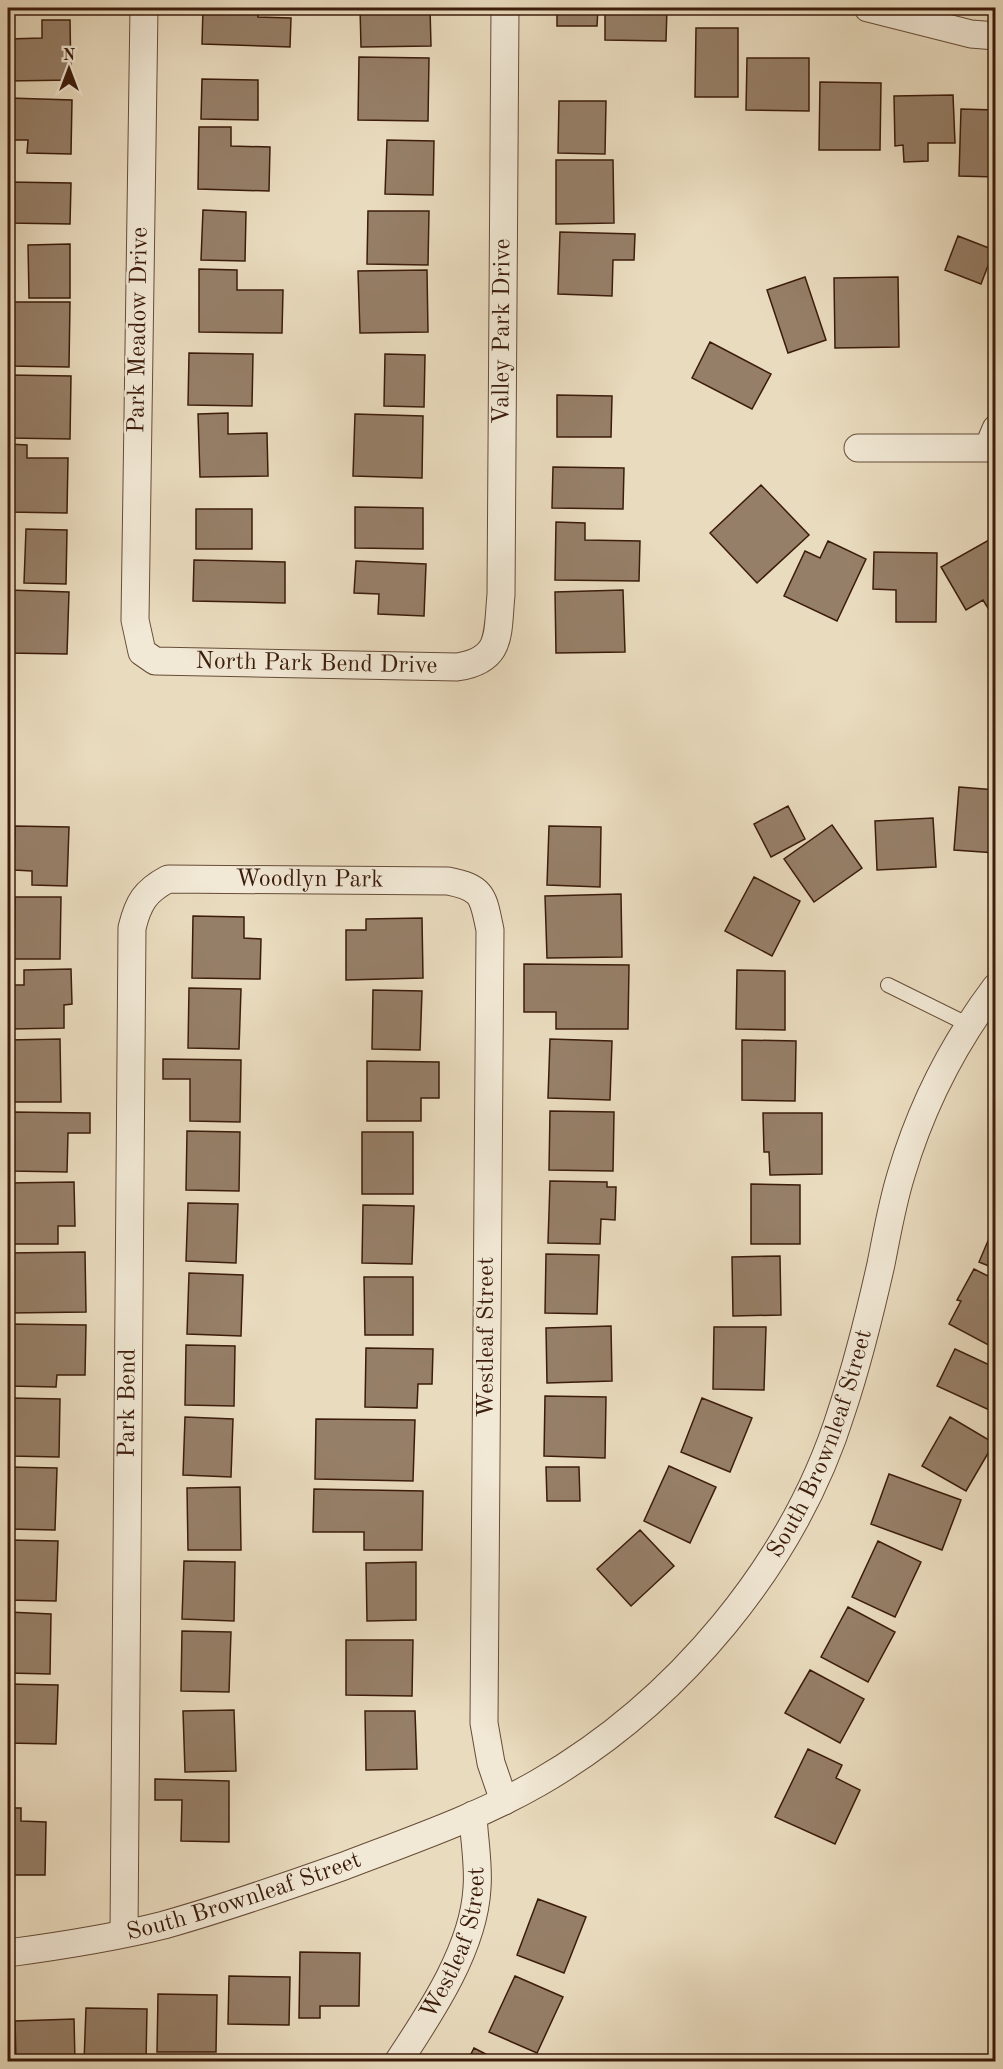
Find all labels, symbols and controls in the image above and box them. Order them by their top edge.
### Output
north arrow [39,39,99,99]
text: N [63,48,76,64]
street label: Park Meadow Drive [125,227,153,433]
street label: Valley Park Drive [490,238,515,424]
street label: North Park Bend Drive [195,650,438,679]
street label: Woodlyn Park [235,867,384,893]
street label: Westleaf Street [475,1257,499,1417]
street label: South Brownleaf Street [763,1327,877,1562]
street label: Park Bend [116,1348,141,1458]
street label: South Brownleaf Street [124,1849,365,1945]
street label: Westleaf Street [417,1867,490,2023]

